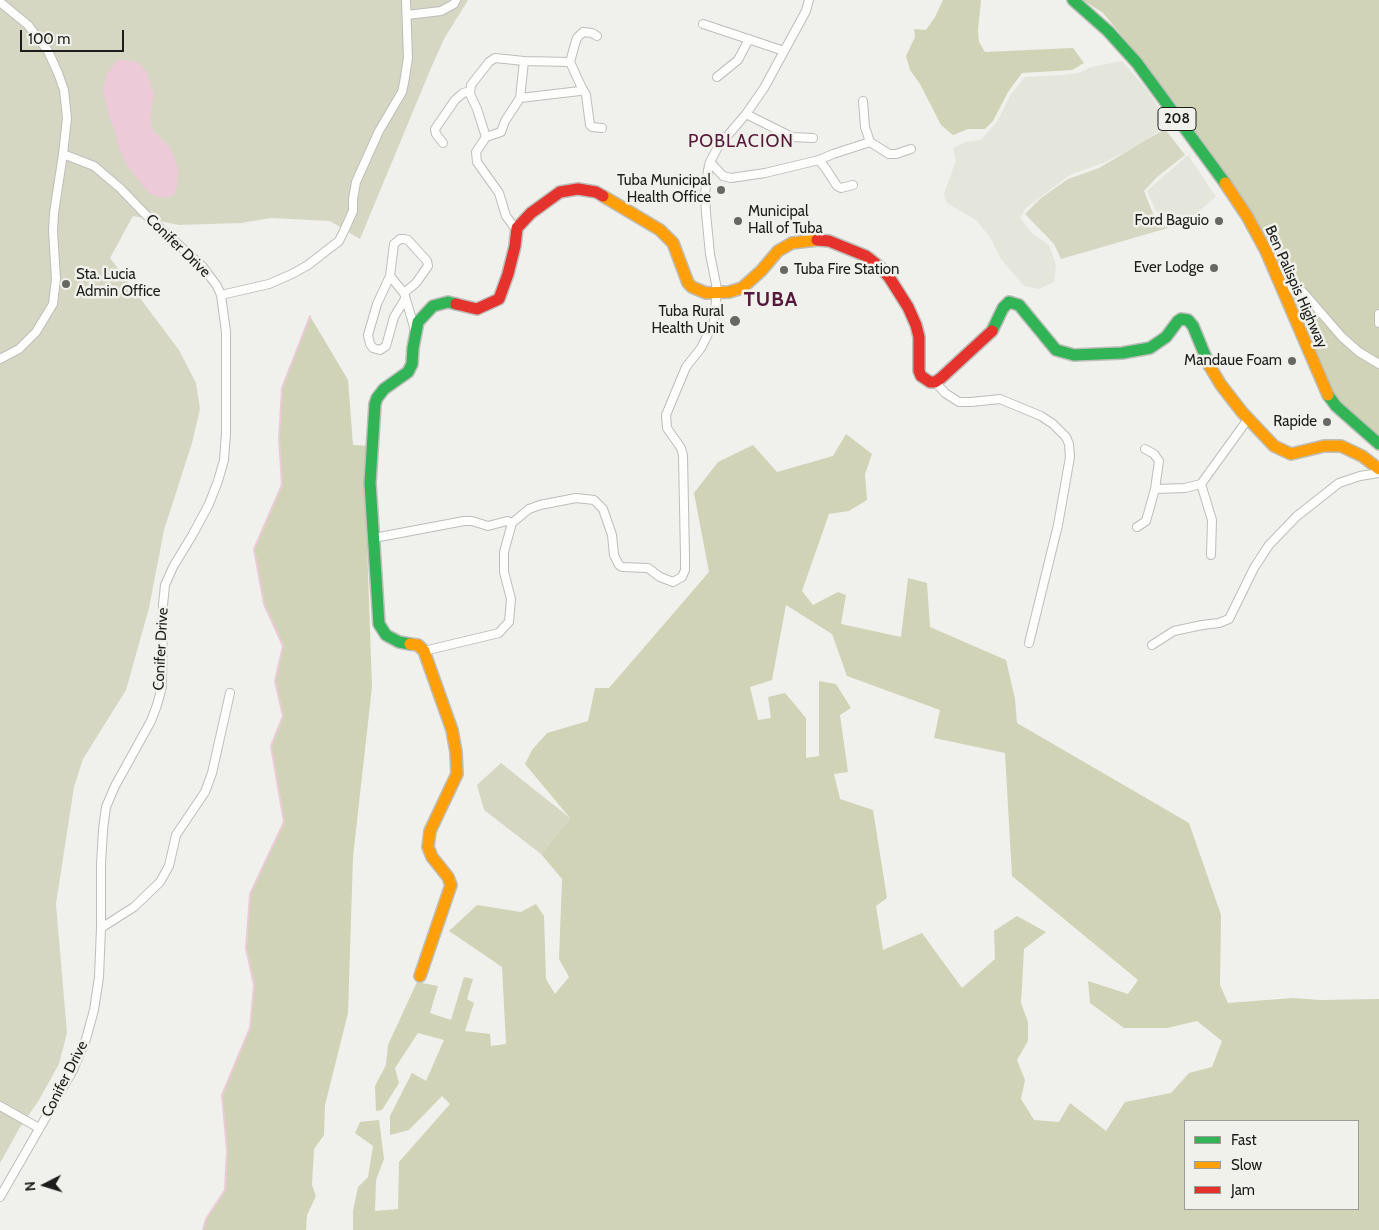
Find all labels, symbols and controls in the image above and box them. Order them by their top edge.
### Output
scale bar [22,20,126,52]
text: 100 m [28,30,70,48]
road number: 208 [1158,108,1196,130]
district label: POBLACION [687,131,795,153]
place label: Tuba Municipal Health Office [617,172,711,207]
marker: Tuba Municipal Health Office [715,184,727,196]
place label: Municipal Hall of Tuba [748,203,823,238]
street label: Conifer Drive [142,211,214,281]
place label: Ford Baguio [1134,212,1209,230]
marker: Municipal Hall of Tuba [732,215,744,227]
marker: Ford Baguio [1213,215,1225,227]
street label: Ben Palispis Highway [1261,223,1331,351]
place label: Ever Lodge [1134,259,1204,277]
place label: Tuba Fire Station [794,261,899,279]
marker: Ever Lodge [1208,262,1220,274]
marker: Tuba Fire Station [778,264,790,276]
place label: Sta. Lucia Admin Office [76,266,160,301]
marker: Sta. Lucia Admin Office [60,278,72,290]
district label: TUBA [743,288,799,312]
place label: Tuba Rural Health Unit [651,303,724,338]
marker: Tuba Rural Health Unit [728,314,742,328]
place label: Mandaue Foam [1184,352,1282,370]
marker: Mandaue Foam [1286,355,1298,367]
place label: Rapide [1273,413,1317,431]
marker: Rapide [1321,416,1333,428]
street label: Conifer Drive [150,607,172,691]
street label: Conifer Drive [38,1038,92,1120]
legend [1184,1120,1359,1210]
text: Fast [1231,1131,1256,1149]
text: Slow [1231,1156,1262,1174]
north arrow [20,1160,70,1210]
text: N [21,1181,39,1192]
text: Jam [1231,1181,1255,1199]

